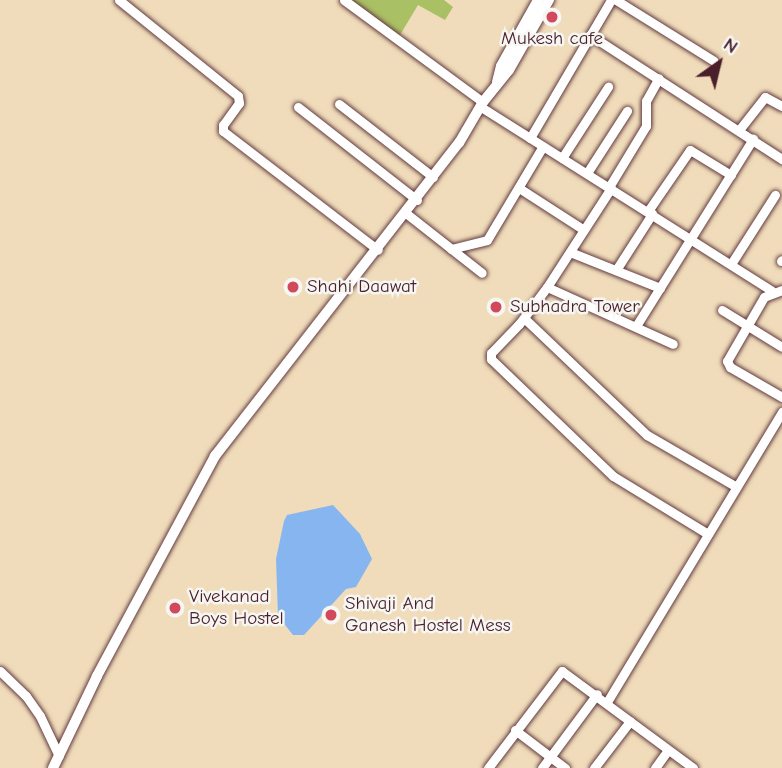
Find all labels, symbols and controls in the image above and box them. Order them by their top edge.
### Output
marker: Mukesh cafe [544,9,560,25]
place label: Mukesh cafe [501,28,603,50]
north arrow [684,28,754,98]
text: N [719,33,742,58]
place label: Shahi Daawat [307,276,416,298]
marker: Shahi Daawat [285,279,301,295]
place label: Subhadra Tower [510,296,640,318]
marker: Subhadra Tower [488,299,504,315]
place label: Vivekanad Boys Hostel [189,586,284,630]
place label: Shivaji And Ganesh Hostel Mess [345,593,511,637]
marker: Vivekanad Boys Hostel [167,600,183,616]
marker: Shivaji And Ganesh Hostel Mess [323,607,339,623]

